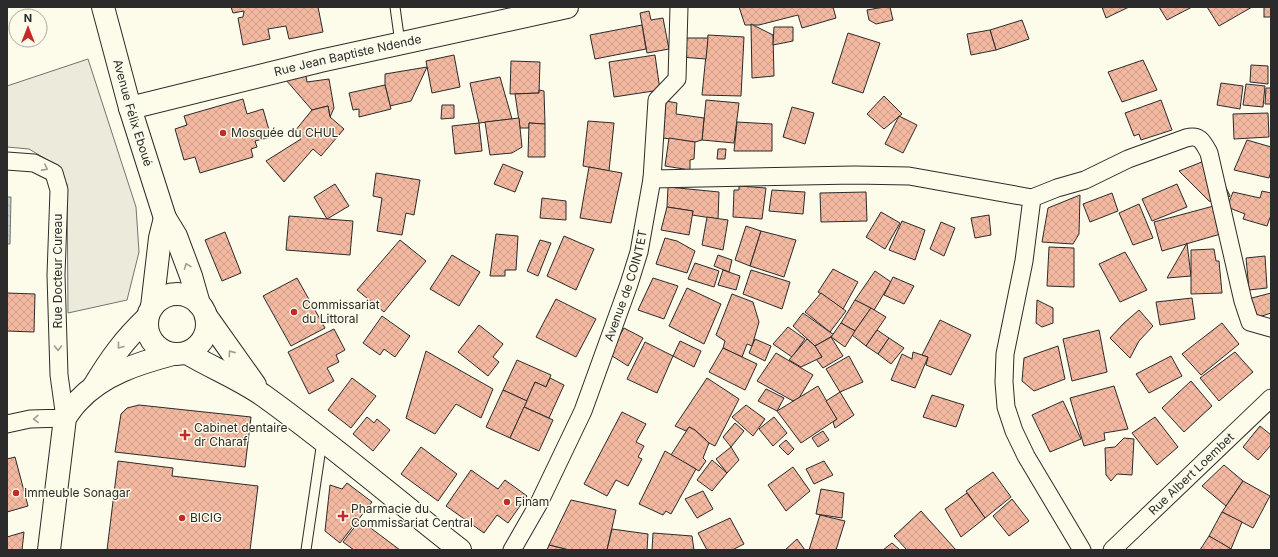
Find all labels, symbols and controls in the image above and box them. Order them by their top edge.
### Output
north arrow [8,8,48,48]
text: N [24,11,32,25]
street label: Rue Jean Baptiste Ndende [272,31,423,79]
street label: Avenue Félix Eboué [110,58,156,168]
place label: Mosquée du CHUL [231,125,339,140]
marker: Mosquée du CHUL [218,128,228,138]
one-way arrow [40,164,48,171]
street label: Rue Docteur Cureau [50,214,65,328]
street label: Avenue de COINTET [601,228,650,343]
one-way arrow [184,263,192,270]
place label: Commissariat du Littoral [302,297,380,326]
marker: Commissariat du Littoral [289,307,299,317]
one-way arrow [118,341,125,348]
one-way arrow [54,345,63,351]
one-way arrow [229,350,236,357]
one-way arrow [33,415,39,423]
place label: Cabinet dentaire dr Charaf [194,420,288,449]
marker: Cabinet dentaire dr Charaf [179,429,191,441]
street label: Rue Albert Loembet [1145,429,1237,518]
place label: Immeuble Sonagar [24,485,131,500]
marker: Immeuble Sonagar [11,488,21,498]
place label: Finam [515,494,549,509]
marker: Finam [502,497,512,507]
place label: Pharmacie du Commissariat Central [351,501,473,530]
place label: BICIG [190,510,222,525]
marker: Pharmacie du Commissariat Central [338,511,348,521]
marker: BICIG [177,513,187,523]

